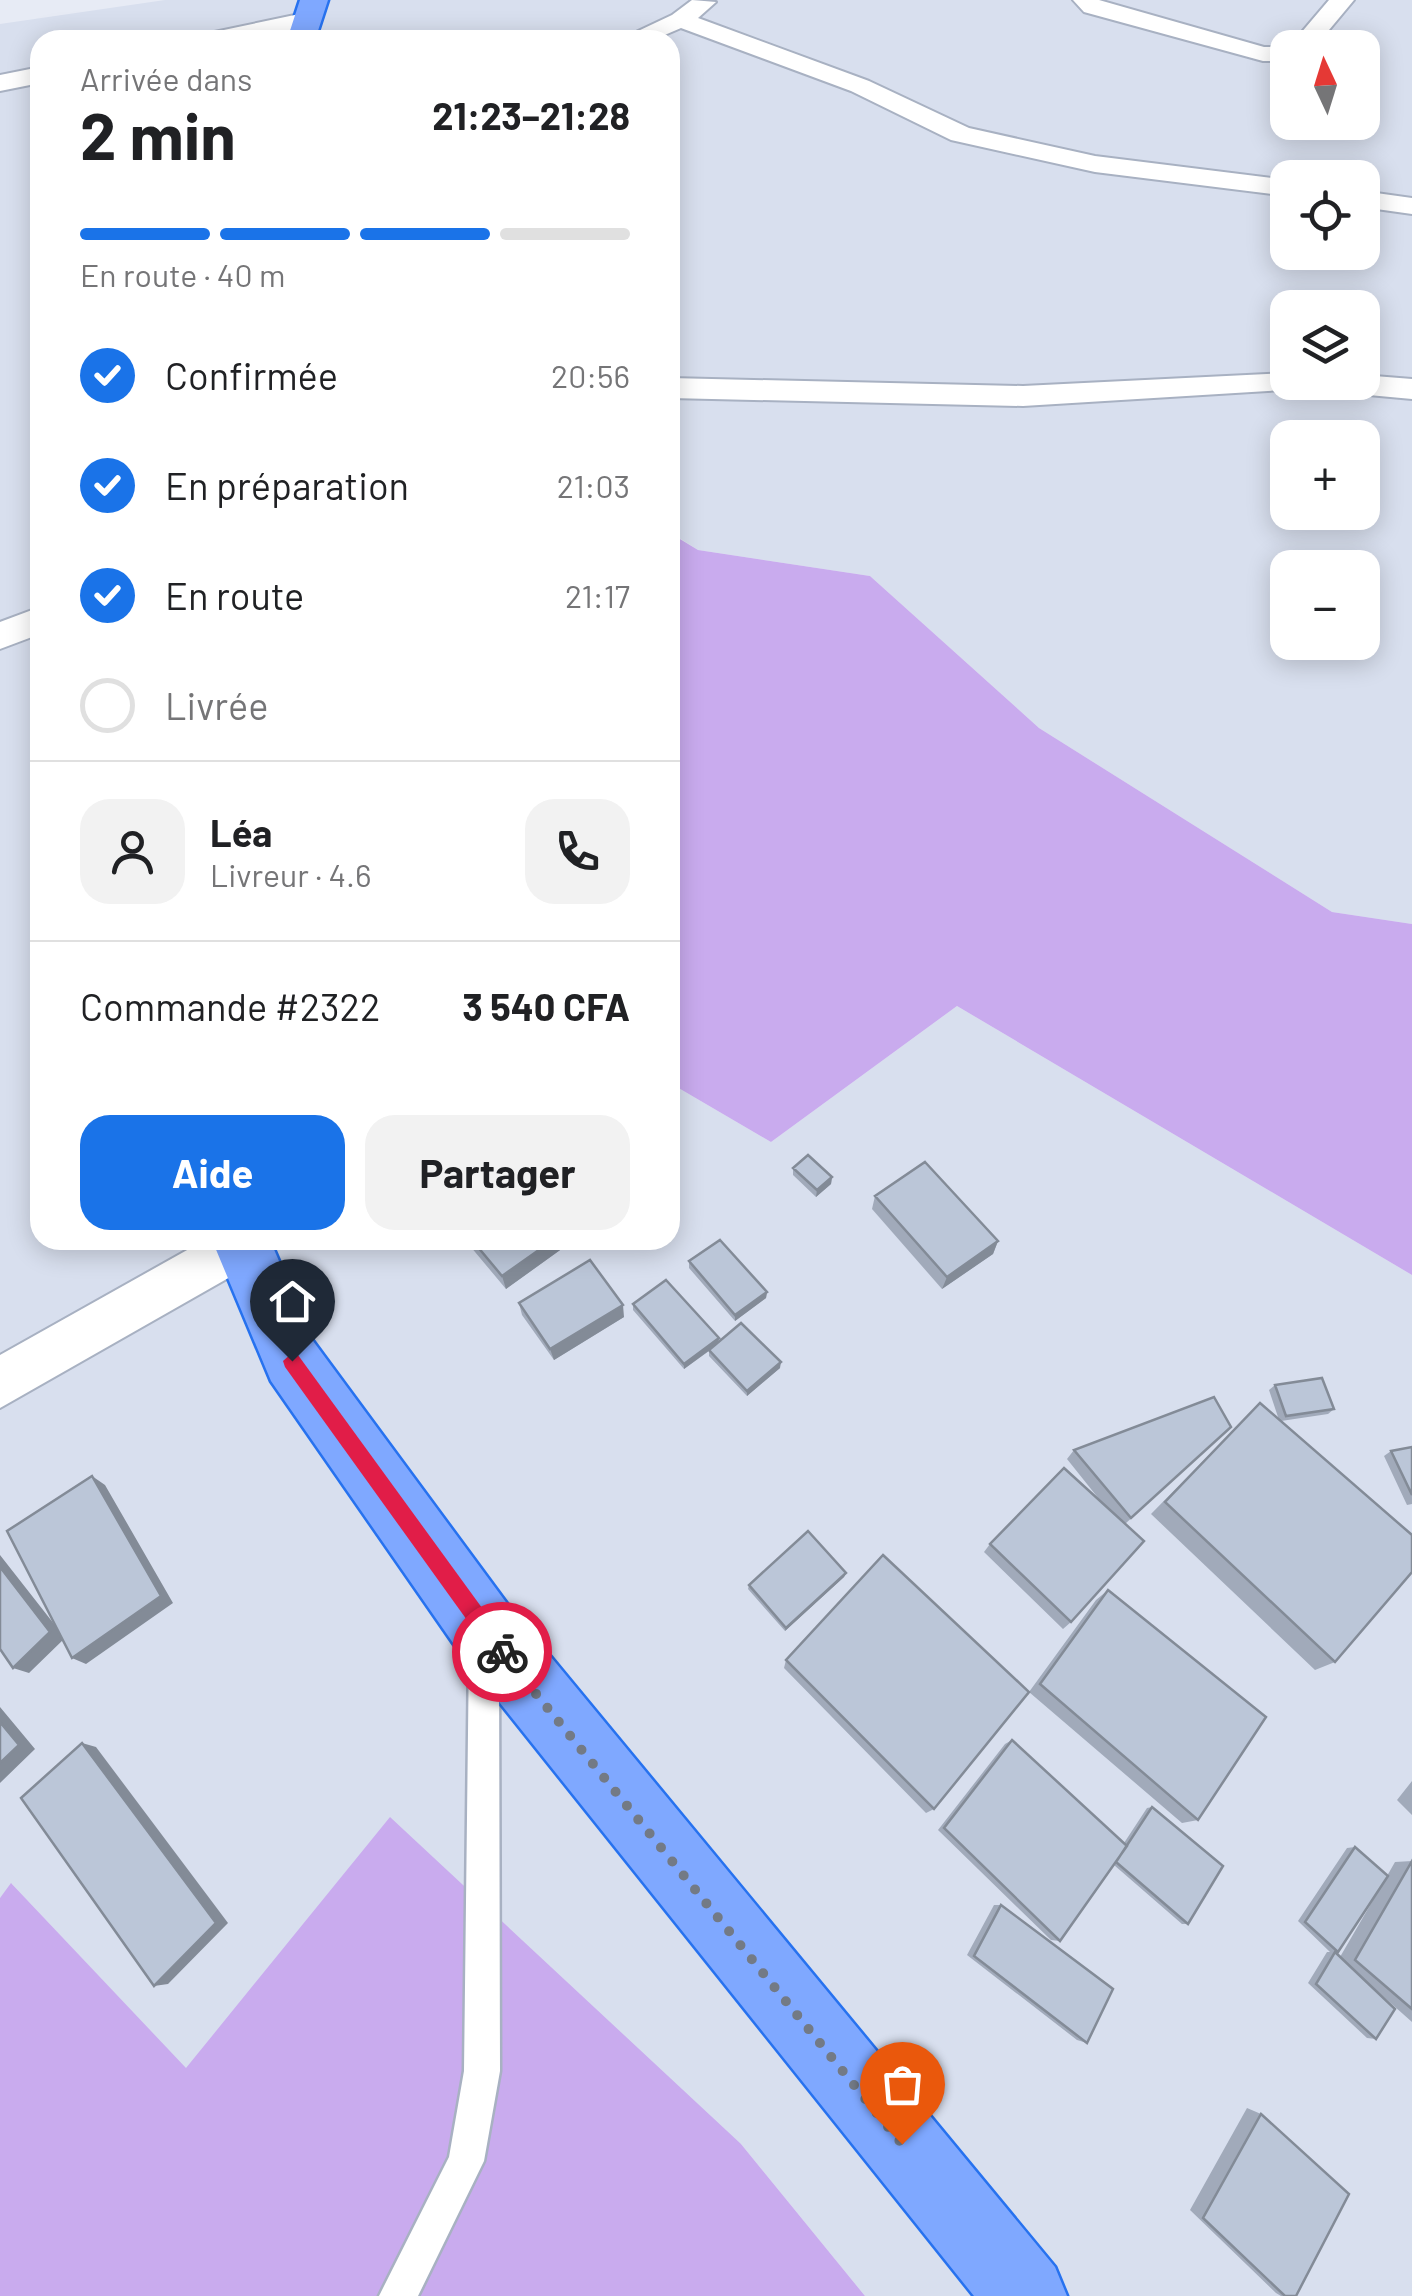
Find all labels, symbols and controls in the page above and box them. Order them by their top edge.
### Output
north arrow [1270,30,1380,140]
map controls [1270,30,1380,660]
text: Arrivée dans [80,59,253,97]
text: 21:23–21:28 [432,92,630,138]
text: 2 min [80,95,236,173]
button: locate [1270,160,1380,270]
text: En route · 40 m [80,255,285,293]
button: layers [1270,290,1380,400]
icon: check [80,348,135,403]
text: Confirmée [165,352,338,398]
text: 20:56 [551,356,630,394]
button: + [1270,420,1380,530]
icon: check [80,458,135,513]
text: En préparation [165,462,409,508]
text: 21:03 [557,466,630,504]
button: − [1270,550,1380,660]
icon: check [80,568,135,623]
text: En route [165,572,304,618]
text: 21:17 [565,576,630,614]
text: Livrée [165,682,268,728]
button: person [80,799,185,904]
button: phone [525,799,630,904]
text: Léa [210,809,272,855]
text: Livreur · 4.6 [210,855,371,893]
text: Commande #2322 [80,983,380,1029]
text: 3 540 CFA [462,983,630,1029]
button: Aide [80,1115,345,1230]
button: Partager [365,1115,630,1230]
pin [250,1259,335,1362]
icon: home [265,1274,320,1329]
courier [452,1602,552,1702]
icon: bike [475,1625,530,1680]
pin [860,2042,945,2145]
icon: bag [875,2057,930,2112]

